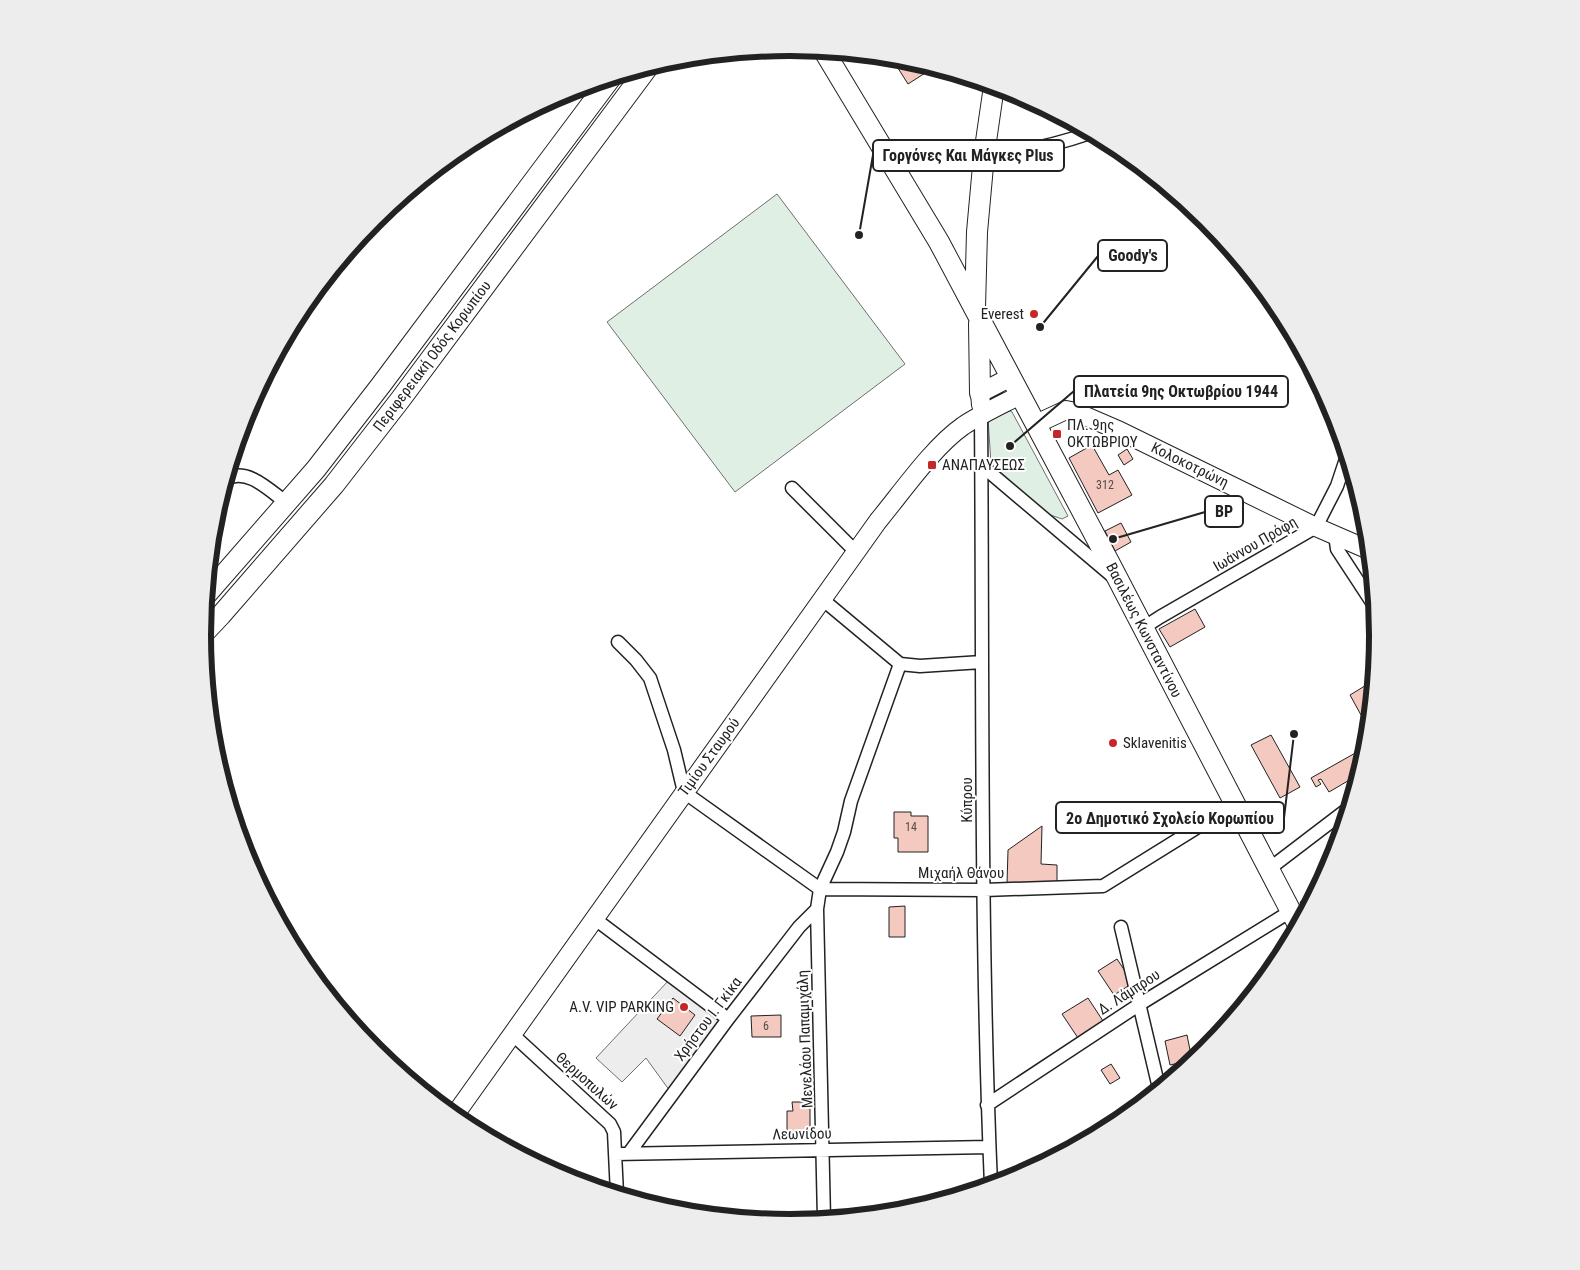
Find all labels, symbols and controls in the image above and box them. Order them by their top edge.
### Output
callout: Γοργόνες Και Μάγκες Plus [873,140,1064,171]
text: Γοργόνες Και Μάγκες Plus [882,146,1054,165]
callout: Goody's [1098,240,1167,271]
text: Goody's [1108,246,1158,265]
street label: Περιφερειακή Οδός Κορωπίου [369,277,495,435]
place label: Everest [981,305,1024,323]
marker: Everest [1028,308,1040,320]
callout: Πλατεία 9ης Οκτωβρίου 1944 [1074,376,1288,407]
text: Πλατεία 9ης Οκτωβρίου 1944 [1084,382,1278,401]
place label: ΠΛ. 9ης ΟΚΤΩΒΡΙΟΥ [1067,416,1138,451]
marker: ΠΛ. 9ης ΟΚΤΩΒΡΙΟΥ [1051,428,1063,440]
street label: Κολοκοτρώνη [1148,438,1232,492]
place label: ΑΝΑΠΑΥΣΕΩΣ [942,456,1025,474]
marker: ΑΝΑΠΑΥΣΕΩΣ [926,459,938,471]
house number: 312 [1096,478,1114,492]
callout: BP [1205,496,1243,527]
text: BP [1215,502,1233,521]
street label: Ιωάννου Πρόφη [1210,513,1300,575]
street label: Βασιλέως Κωνσταντίνου [1102,560,1186,700]
street label: Τιμίου Σταυρού [675,714,743,800]
place label: Sklavenitis [1123,734,1187,752]
marker: Sklavenitis [1107,737,1119,749]
street label: Κύπρου [958,777,976,823]
callout: 2ο Δημοτικό Σχολείο Κορωπίου [1056,802,1284,833]
text: 2ο Δημοτικό Σχολείο Κορωπίου [1066,809,1274,828]
house number: 14 [905,820,917,834]
street label: Μιχαήλ Θάνου [918,864,1004,882]
street label: Δ. Λάμπρου [1095,965,1163,1019]
street label: Μενελάου Παπαμιχάλη [794,970,816,1108]
street label: Χρήστου Ι. Γκίκα [670,973,746,1065]
place label: A.V. VIP PARKING [569,998,674,1016]
marker: A.V. VIP PARKING [678,1001,690,1013]
house number: 6 [763,1019,769,1033]
street label: Θερμοπυλών [552,1048,622,1114]
street label: Λεωνίδου [772,1124,832,1144]

